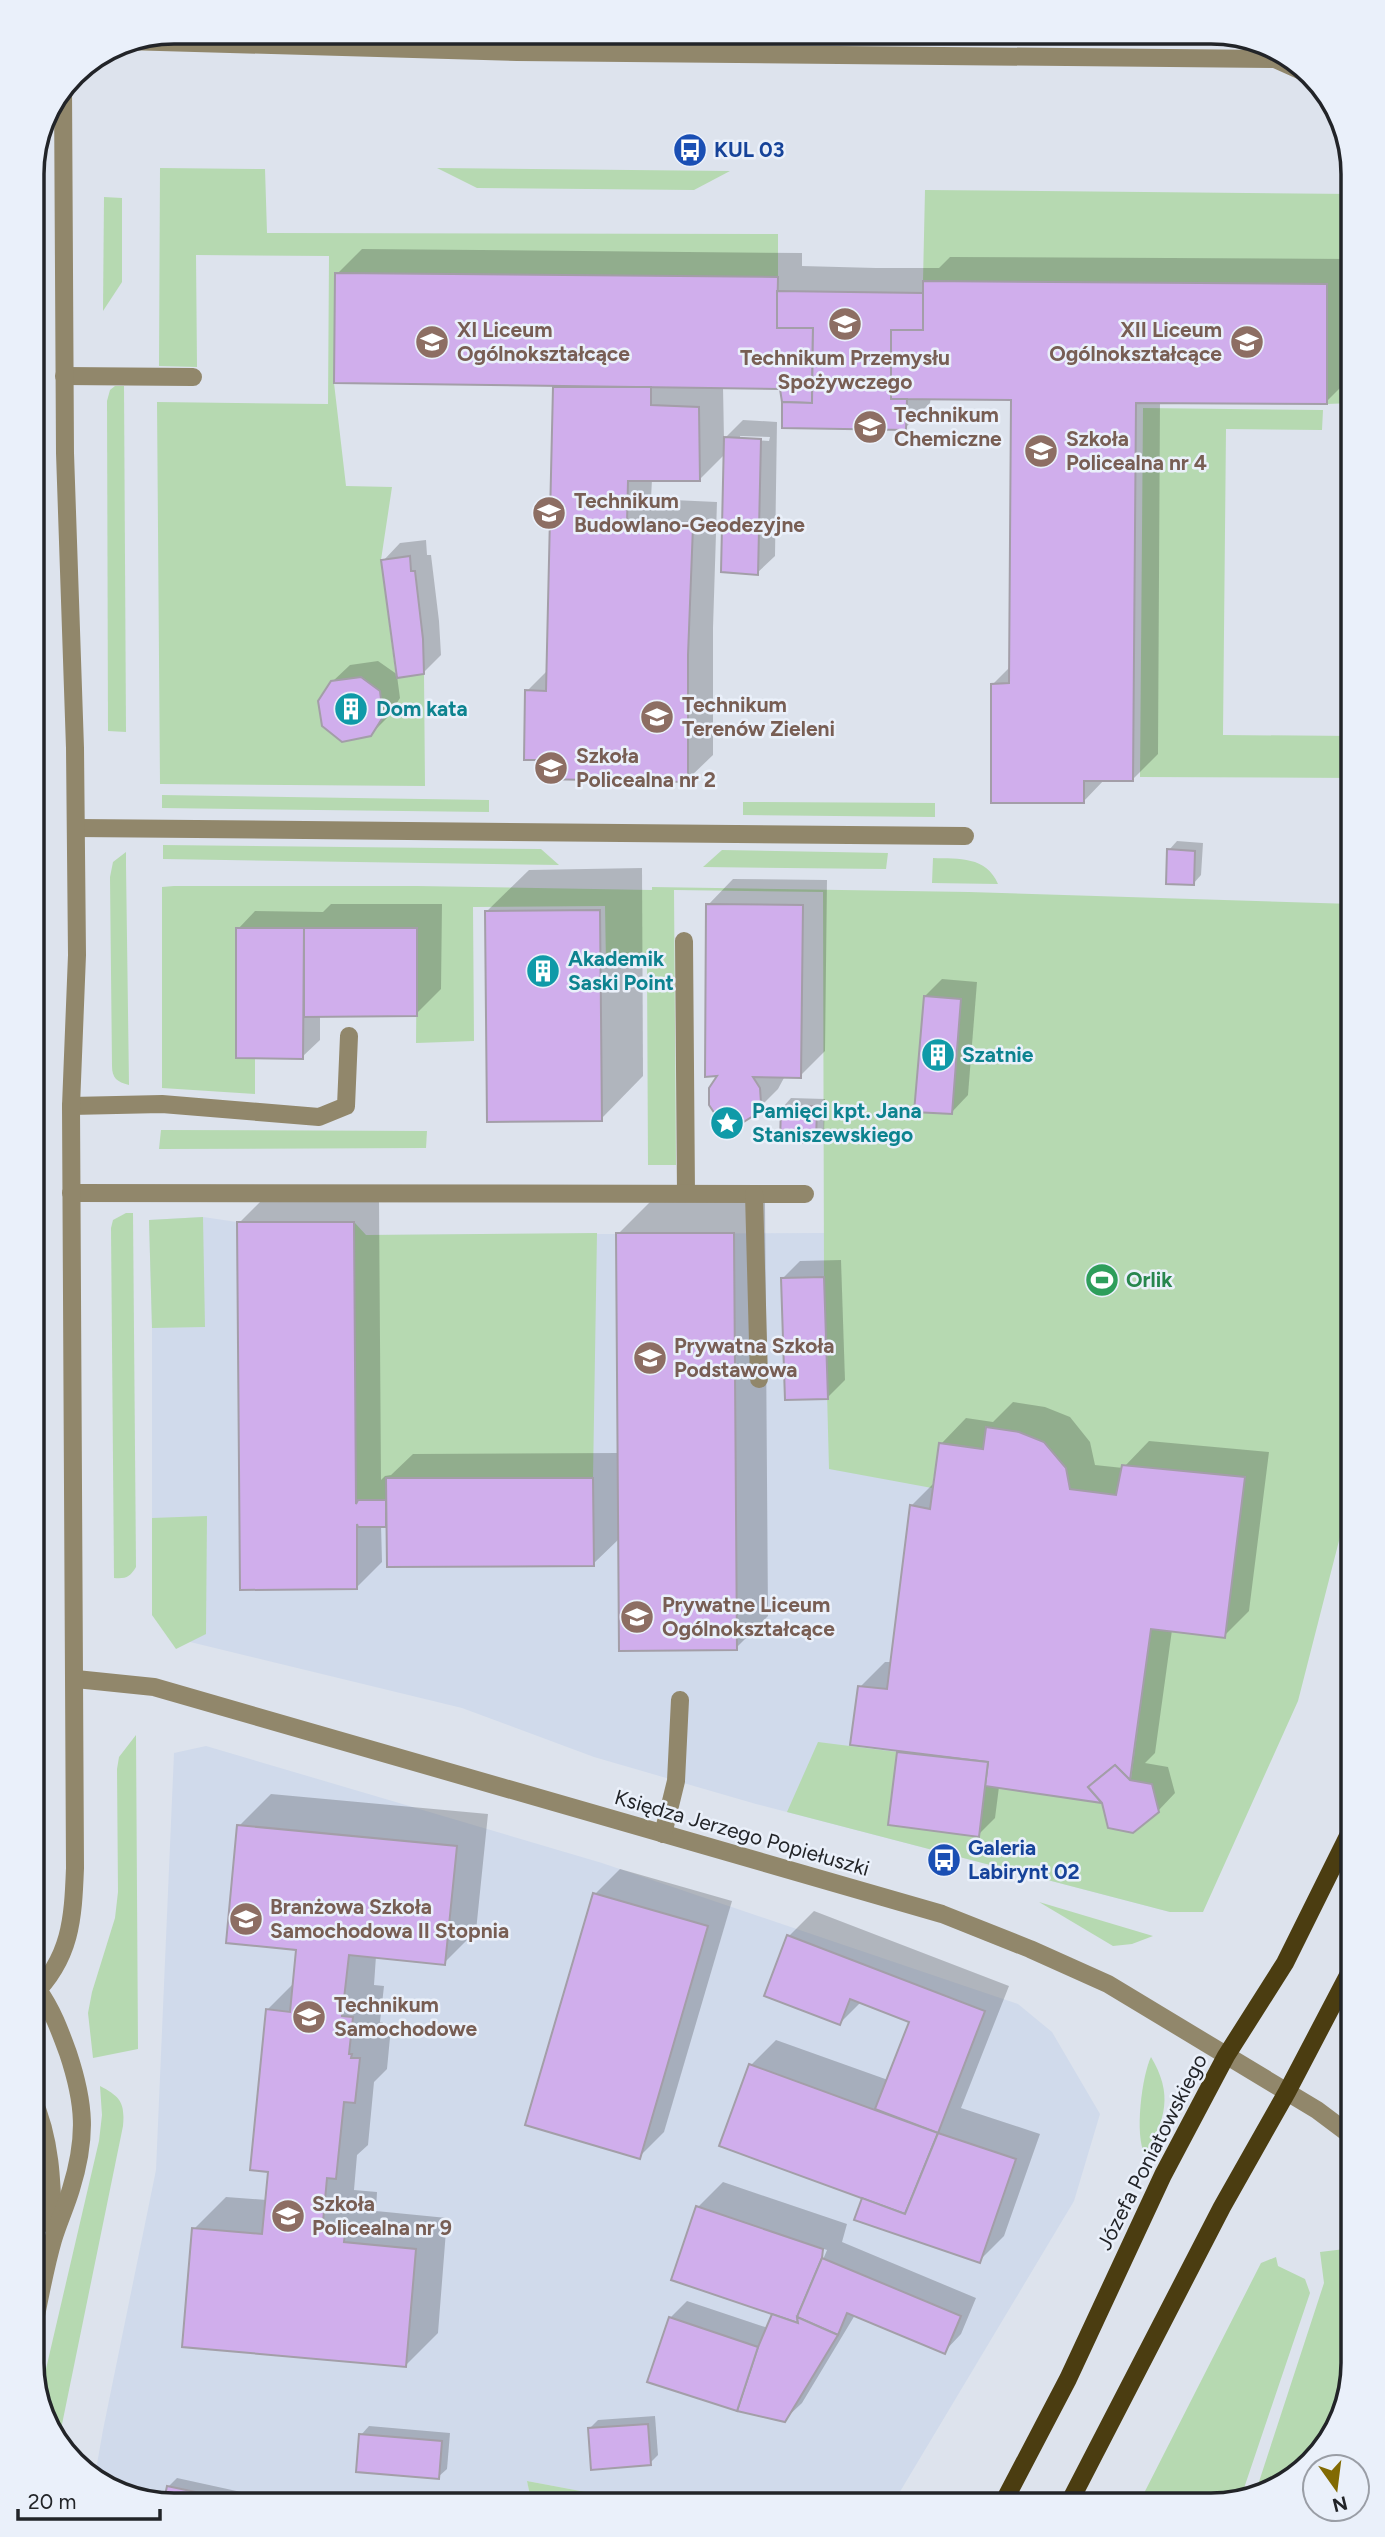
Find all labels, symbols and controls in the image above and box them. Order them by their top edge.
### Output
bus stop icon: KUL 03 [671,131,709,169]
place label: KUL 03 [714,137,784,162]
school or university icon: Technikum Przemysłu Spożywczego [826,305,864,343]
place label: XI Liceum Ogólnokształcące [457,317,630,366]
place label: XII Liceum Ogólnokształcące [1049,317,1222,366]
school or university icon: XI Liceum Ogólnokształcące [413,323,451,361]
school or university icon: XII Liceum Ogólnokształcące [1228,323,1266,361]
place label: Technikum Przemysłu Spożywczego [740,345,950,394]
place label: Technikum Chemiczne [894,402,1002,451]
school or university icon: Technikum Chemiczne [851,408,889,446]
place label: Szkoła Policealna nr 4 [1066,426,1207,475]
school or university icon: Szkoła Policealna nr 4 [1022,432,1060,470]
place label: Technikum Budowlano-Geodezyjne [574,488,805,537]
school or university icon: Technikum Budowlano-Geodezyjne [530,494,568,532]
building icon: Dom kata [332,690,370,728]
place label: Technikum Terenów Zieleni [682,692,835,741]
place label: Dom kata [376,696,468,721]
school or university icon: Technikum Terenów Zieleni [638,698,676,736]
place label: Szkoła Policealna nr 2 [576,743,716,792]
school or university icon: Szkoła Policealna nr 2 [532,749,570,787]
place label: Akademik Saski Point [568,946,674,995]
building icon: Akademik Saski Point [524,952,562,990]
building icon: Szatnie [919,1036,957,1074]
place label: Szatnie [962,1042,1034,1067]
place label: Pamięci kpt. Jana Staniszewskiego [752,1098,922,1147]
place icon: Pamięci kpt. Jana Staniszewskiego [708,1104,746,1142]
sports icon: Orlik [1083,1261,1121,1299]
place label: Orlik [1126,1267,1173,1292]
place label: Prywatna Szkoła Podstawowa [674,1333,835,1382]
school or university icon: Prywatna Szkoła Podstawowa [631,1339,669,1377]
place label: Prywatne Liceum Ogólnokształcące [662,1592,835,1641]
school or university icon: Prywatne Liceum Ogólnokształcące [618,1598,656,1636]
street label: Księdza Jerzego Popiełuszki [612,1784,872,1881]
place label: Galeria Labirynt 02 [968,1835,1080,1884]
bus stop icon: Galeria Labirynt 02 [925,1841,963,1879]
place label: Branżowa Szkoła Samochodowa II Stopnia [270,1894,509,1943]
school or university icon: Branżowa Szkoła Samochodowa II Stopnia [227,1900,265,1938]
place label: Technikum Samochodowe [334,1992,478,2041]
school or university icon: Technikum Samochodowe [290,1998,328,2036]
street label: Józefa Poniatowskiego [1091,2049,1212,2254]
place label: Szkoła Policealna nr 9 [312,2191,452,2240]
school or university icon: Szkoła Policealna nr 9 [269,2197,307,2235]
north arrow [1301,2453,1371,2523]
scale bar [18,2478,159,2522]
text: 20 m [28,2489,76,2514]
text: N [1330,2491,1350,2517]

